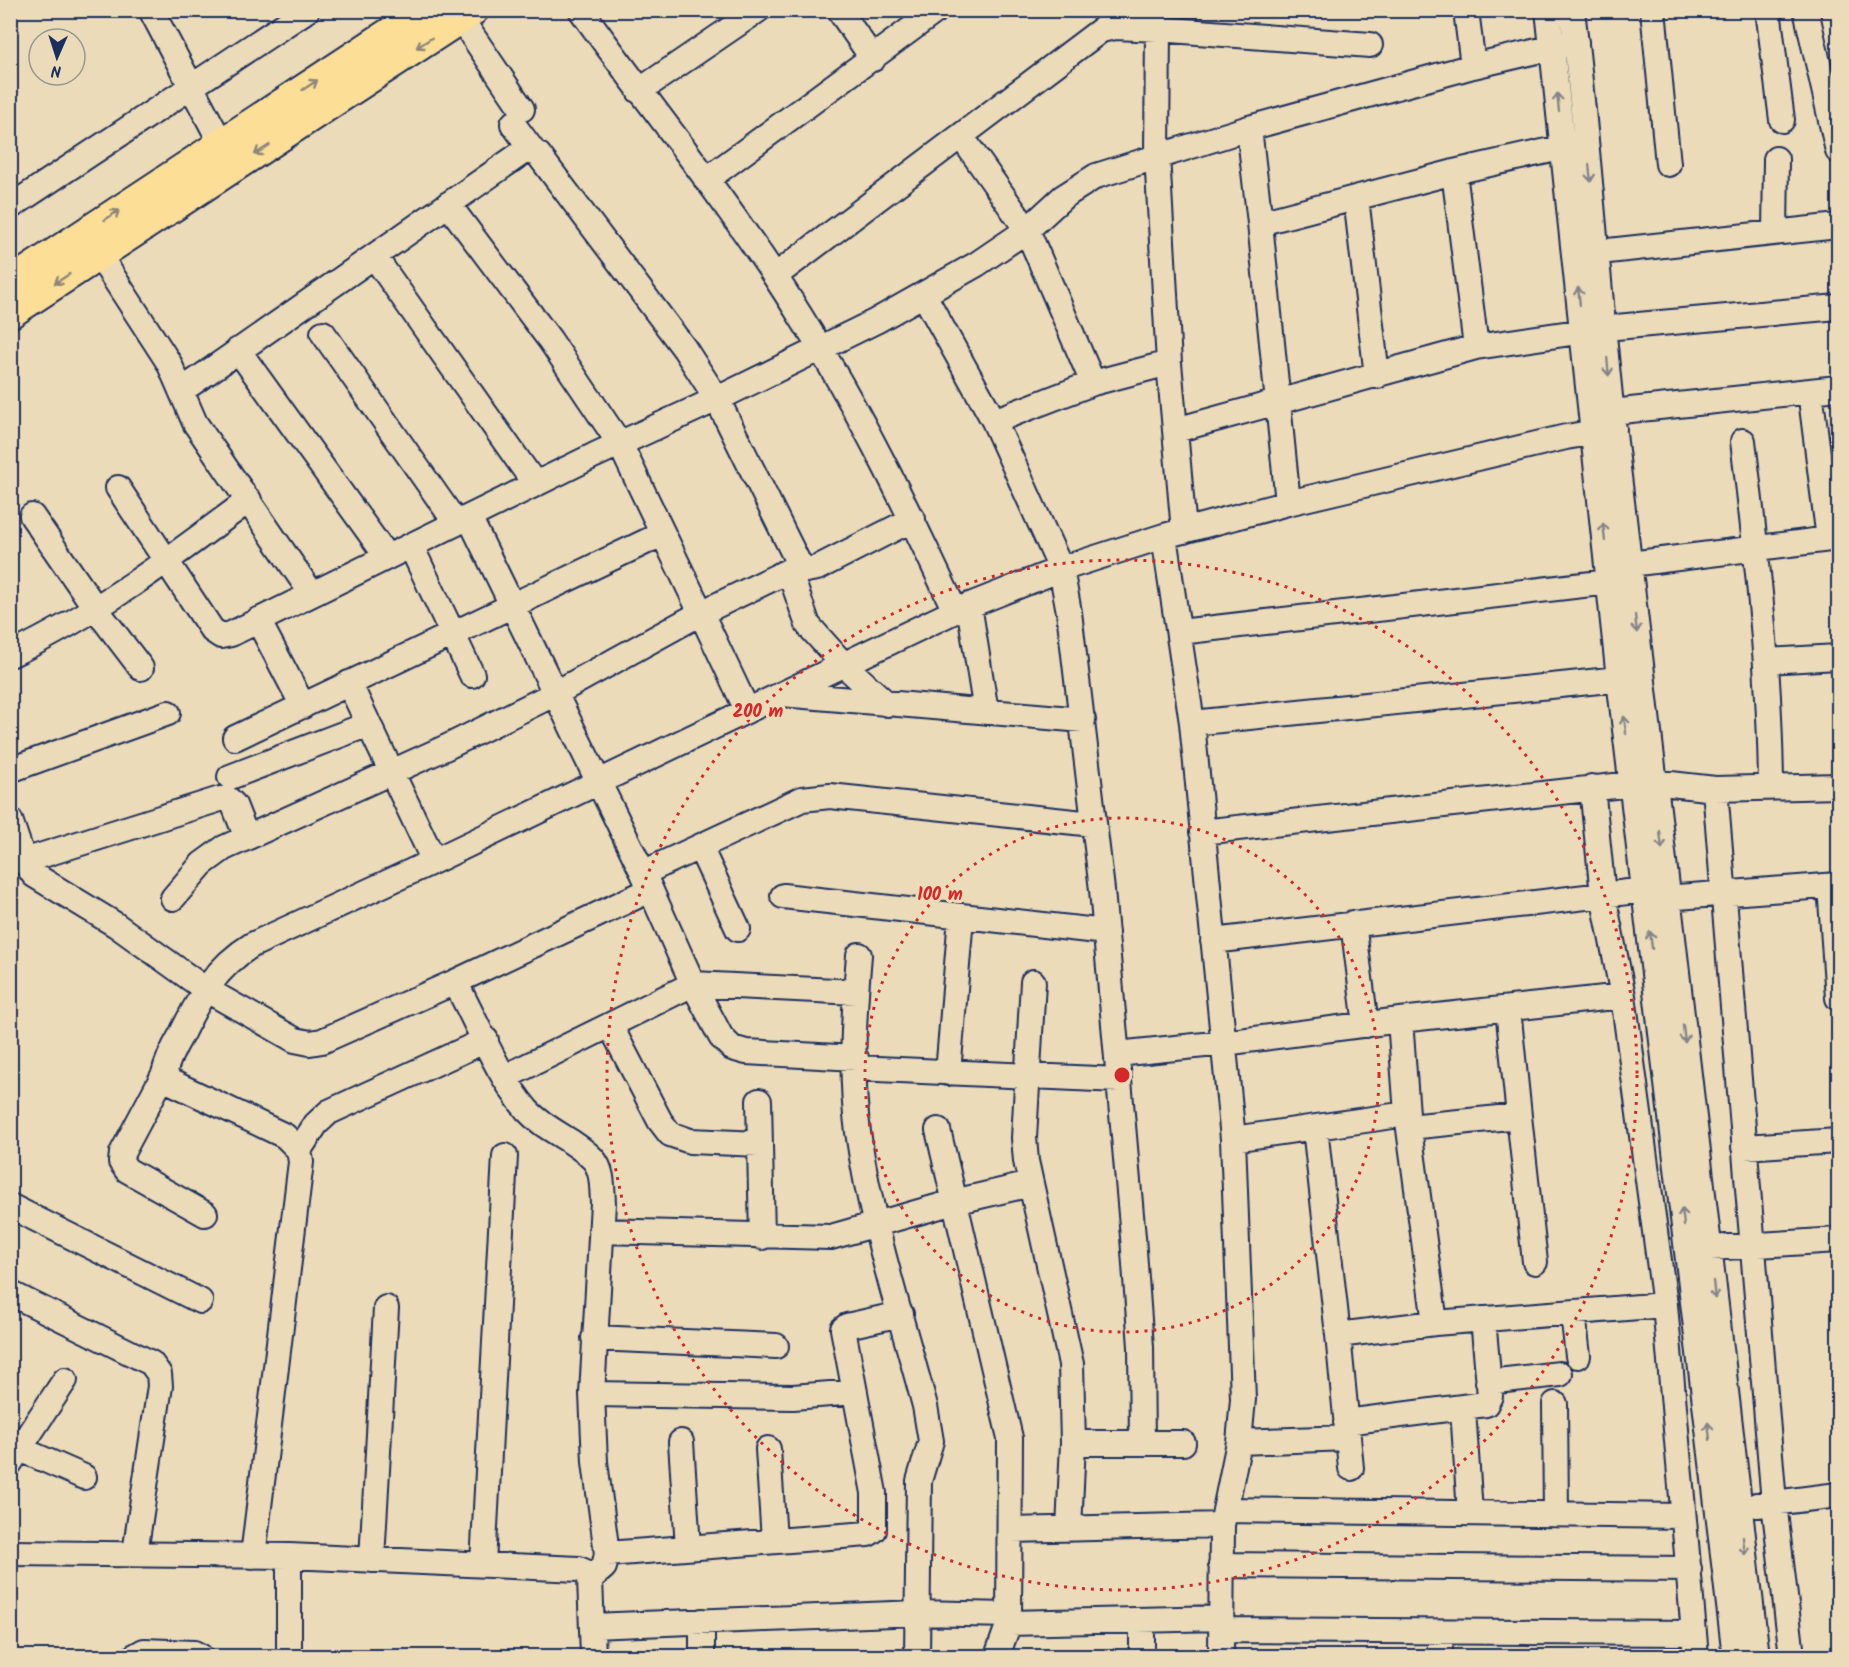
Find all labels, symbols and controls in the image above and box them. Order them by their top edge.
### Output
north arrow [27,27,87,87]
one-way arrow [417,37,433,49]
text: N [51,58,62,83]
one-way arrow [301,79,318,91]
one-way arrow [1552,93,1563,112]
one-way arrow [253,144,270,157]
one-way arrow [1585,163,1596,183]
one-way arrow [103,209,120,222]
one-way arrow [54,272,71,285]
one-way arrow [1573,286,1584,306]
one-way arrow [1603,357,1614,377]
one-way arrow [1598,522,1609,542]
one-way arrow [1631,613,1642,633]
text: 200 m [733,698,784,727]
one-way arrow [1619,716,1630,736]
one-way arrow [1655,830,1666,850]
text: 100 m [917,881,963,910]
one-way arrow [1645,930,1656,950]
one-way arrow [1678,1023,1689,1043]
centre of rings [1112,1065,1132,1085]
one-way arrow [1678,1208,1689,1227]
one-way arrow [1709,1279,1720,1299]
one-way arrow [1703,1422,1714,1442]
one-way arrow [1739,1536,1750,1556]

